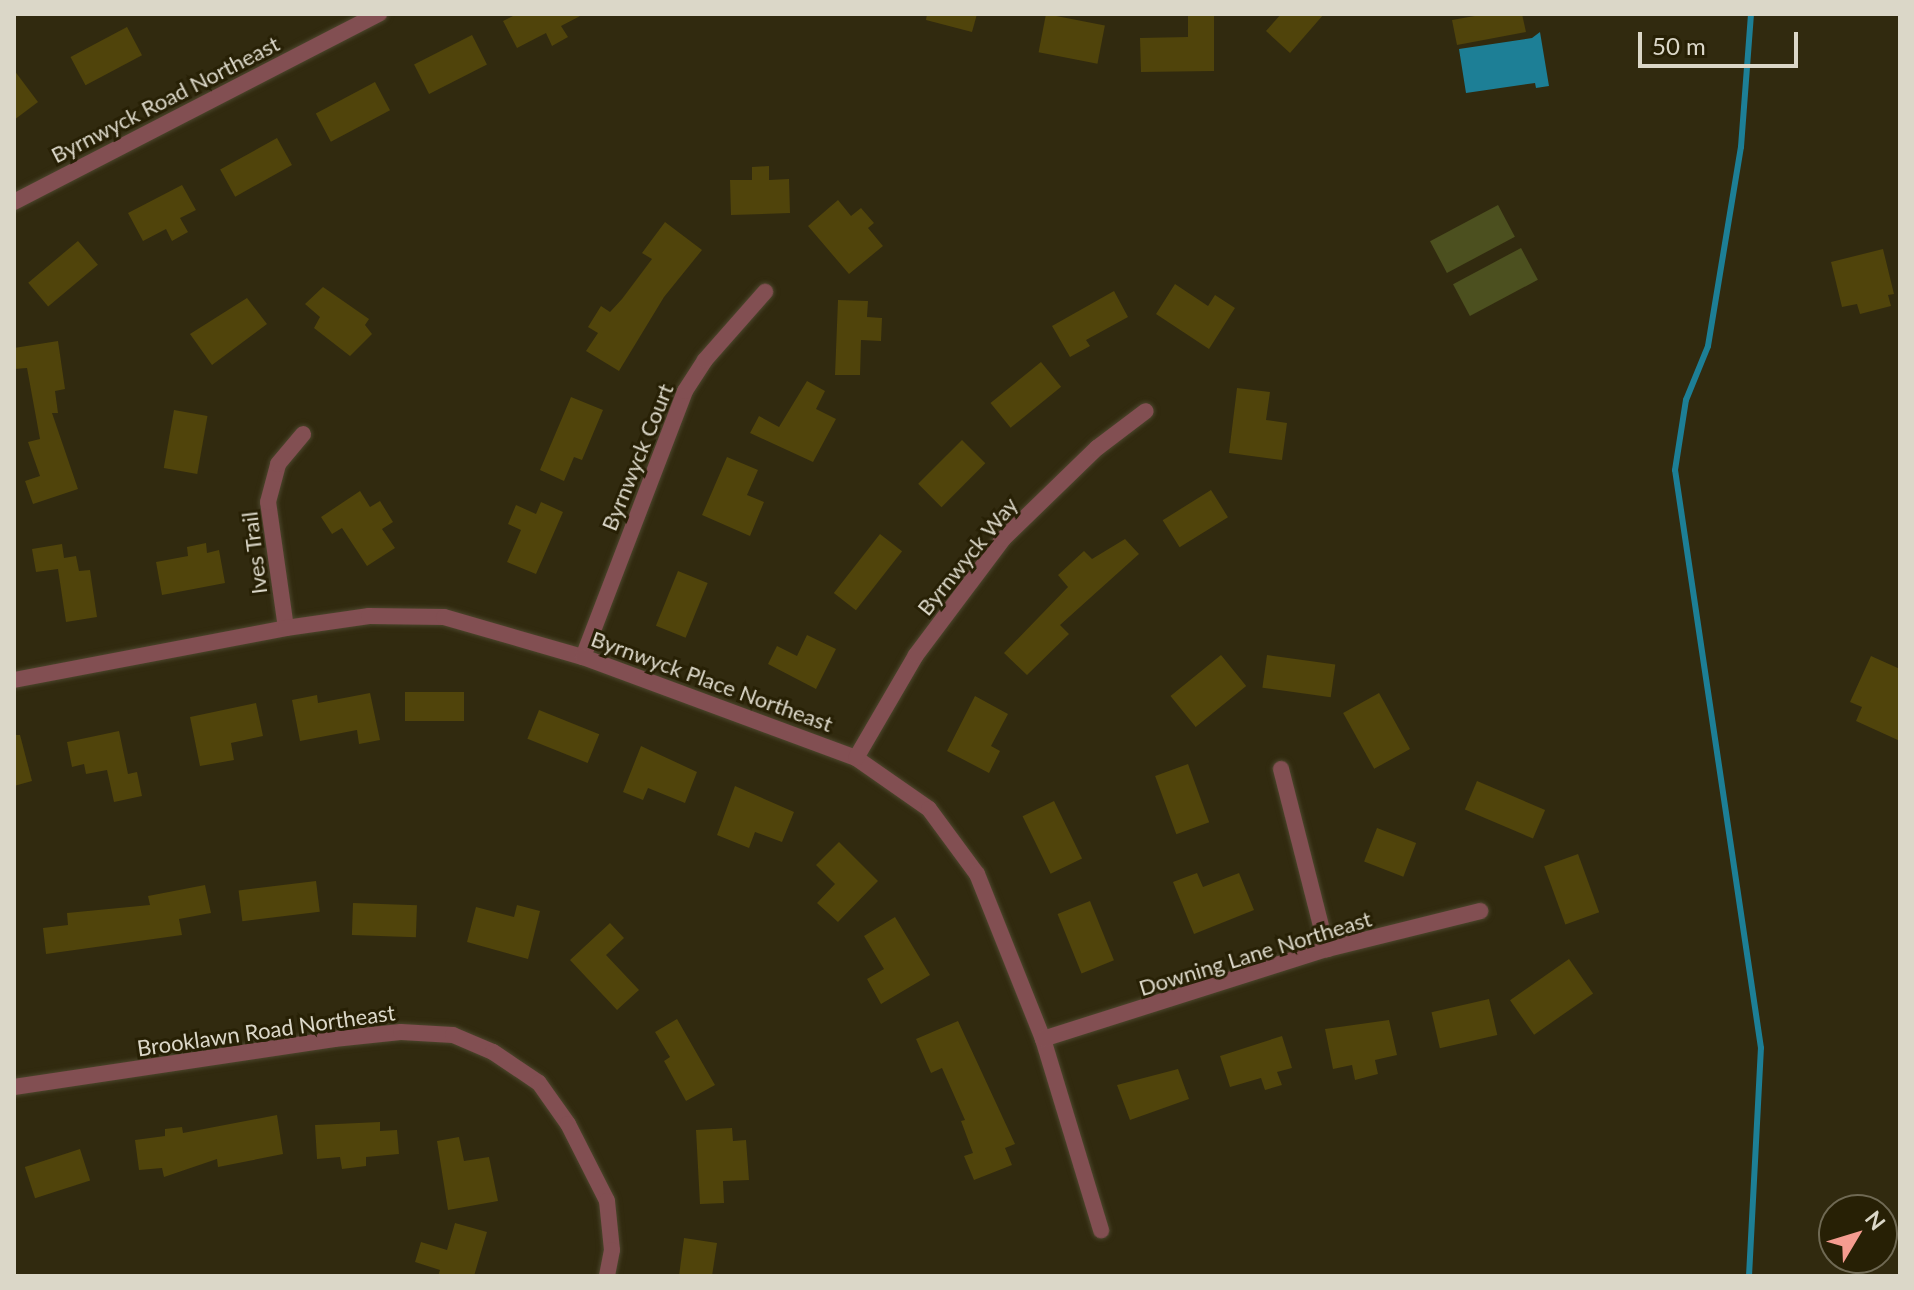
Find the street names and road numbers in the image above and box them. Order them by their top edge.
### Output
street label: Byrnwyck Road Northeast [46,30,284,168]
street label: Byrnwyck Court [595,380,679,534]
street label: Byrnwyck Way [911,491,1023,621]
street label: Ives Trail [236,510,272,596]
street label: Byrnwyck Place Northeast [588,625,836,737]
street label: Downing Lane Northeast [1135,905,1375,1001]
street label: Brooklawn Road Northeast [135,999,397,1061]

